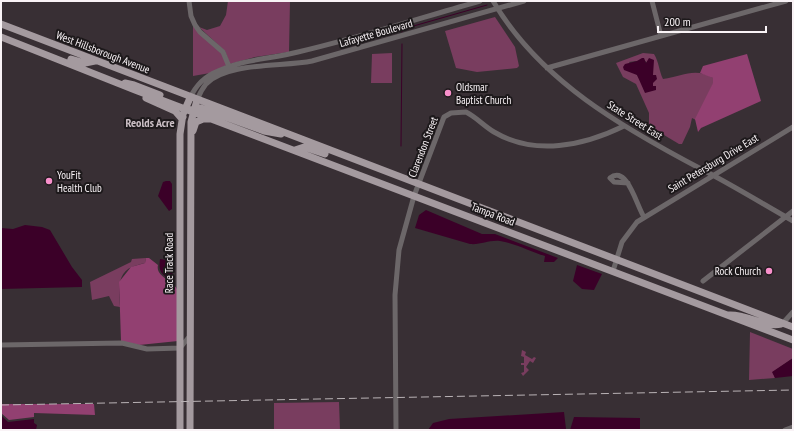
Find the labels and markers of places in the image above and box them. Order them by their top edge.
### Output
place label: Oldsmar Baptist Church [456,80,511,107]
marker: Oldsmar Baptist Church [443,88,453,98]
place label: YouFit Health Club [57,168,102,195]
marker: YouFit Health Club [44,176,54,186]
place label: Rock Church [715,264,761,278]
marker: Rock Church [764,266,774,276]

